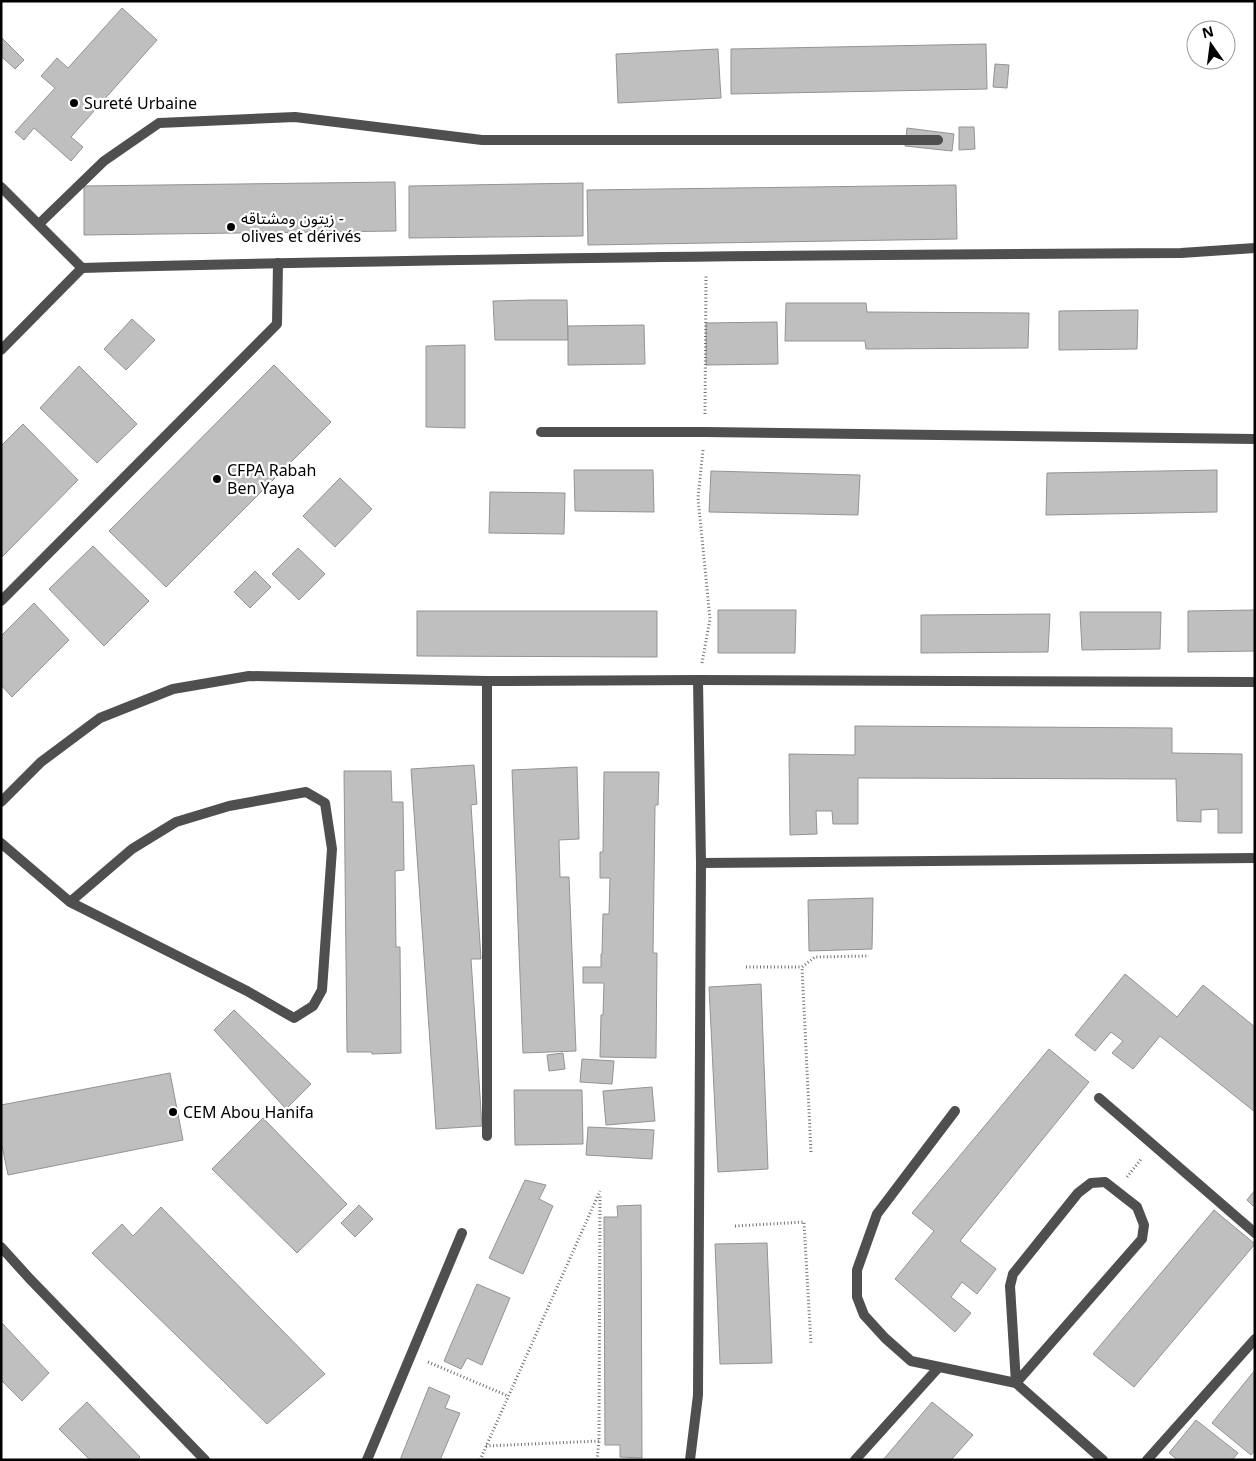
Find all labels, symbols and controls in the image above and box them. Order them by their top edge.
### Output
north arrow [1186,20,1236,70]
text: N [1200,21,1216,42]
place label: Sureté Urbaine [84,92,197,114]
marker: Sureté Urbaine [68,97,80,109]
place label: زيتون ومشتاقه - olives et dérivés [241,207,361,247]
marker: زيتون ومشتاقه - olives et dérivés [225,221,237,233]
place label: CFPA Rabah Ben Yaya [227,459,316,499]
marker: CFPA Rabah Ben Yaya [211,473,223,485]
place label: CEM Abou Hanifa [183,1101,314,1123]
marker: CEM Abou Hanifa [167,1106,179,1118]

